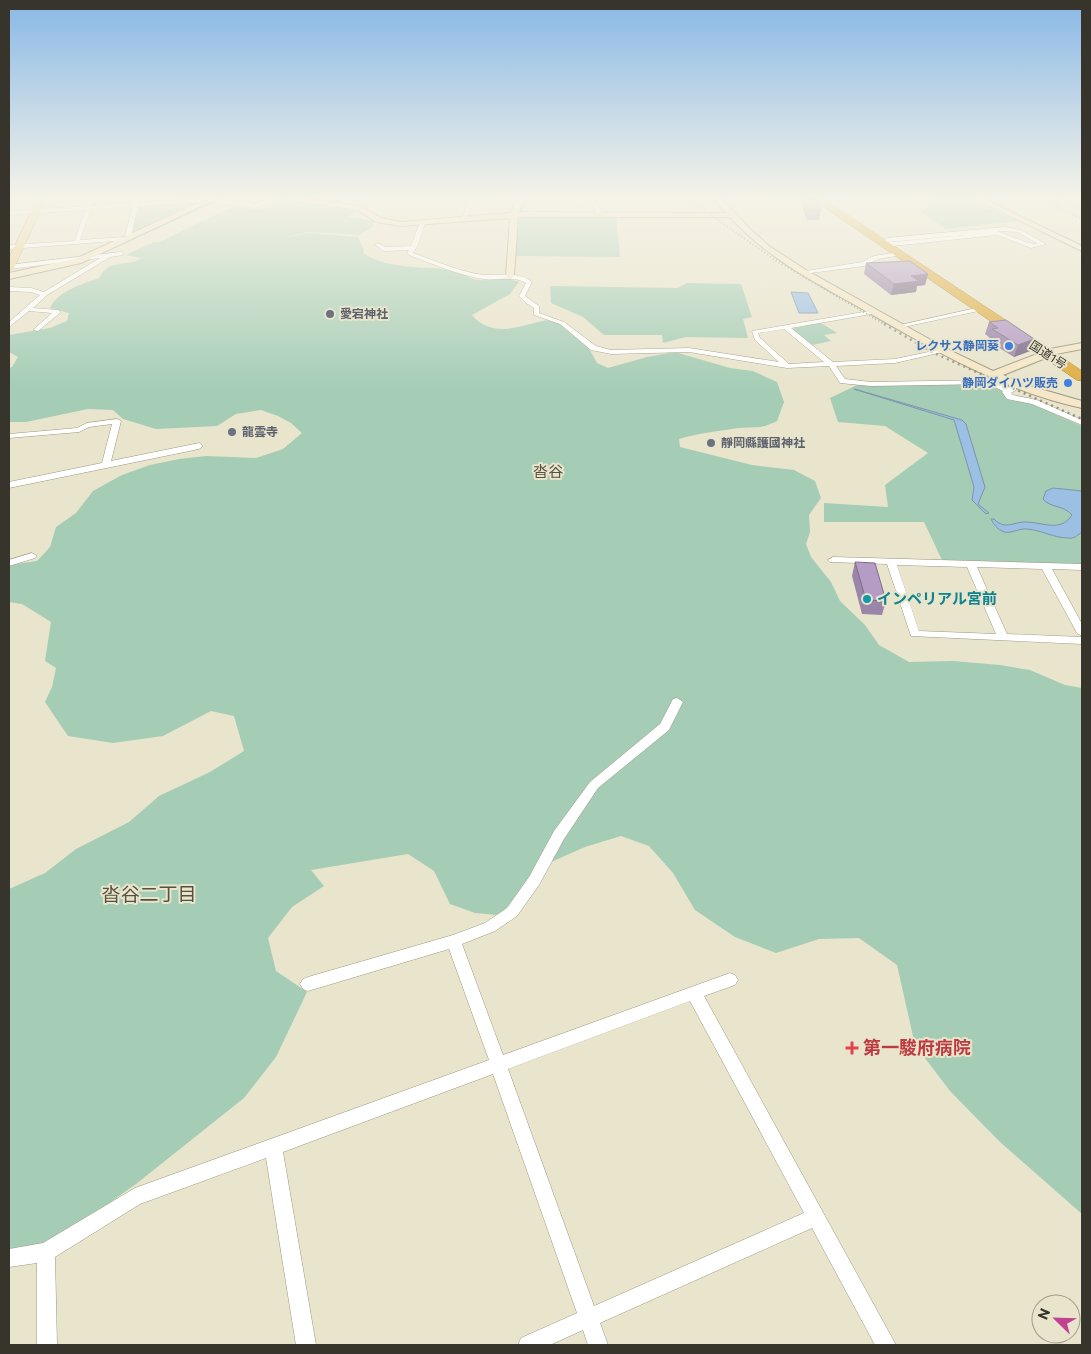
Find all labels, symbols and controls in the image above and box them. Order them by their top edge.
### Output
place label: 愛宕神社 [340,306,388,320]
marker: 愛宕神社 [324,308,336,320]
street label: 国道1号 [1027,337,1070,371]
place label: レクサス静岡葵 [915,338,999,352]
marker: レクサス静岡葵 [1003,340,1015,352]
place label: 静岡ダイハツ販売 [962,375,1058,389]
marker: 静岡ダイハツ販売 [1062,377,1074,389]
place label: 龍雲寺 [242,424,278,438]
marker: 龍雲寺 [226,426,238,438]
place label: 靜岡縣護國神社 [721,435,805,449]
marker: 靜岡縣護國神社 [705,437,717,449]
district label: 沓谷 [533,462,563,480]
place label: インペリアル宮前 [877,589,997,607]
marker: インペリアル宮前 [861,593,873,605]
district label: 沓谷二丁目 [101,882,197,905]
place label: 第一駿府病院 [863,1036,971,1058]
marker: 第一駿府病院 [845,1041,859,1055]
north arrow [1031,1294,1081,1344]
text: N [1034,1306,1053,1322]

